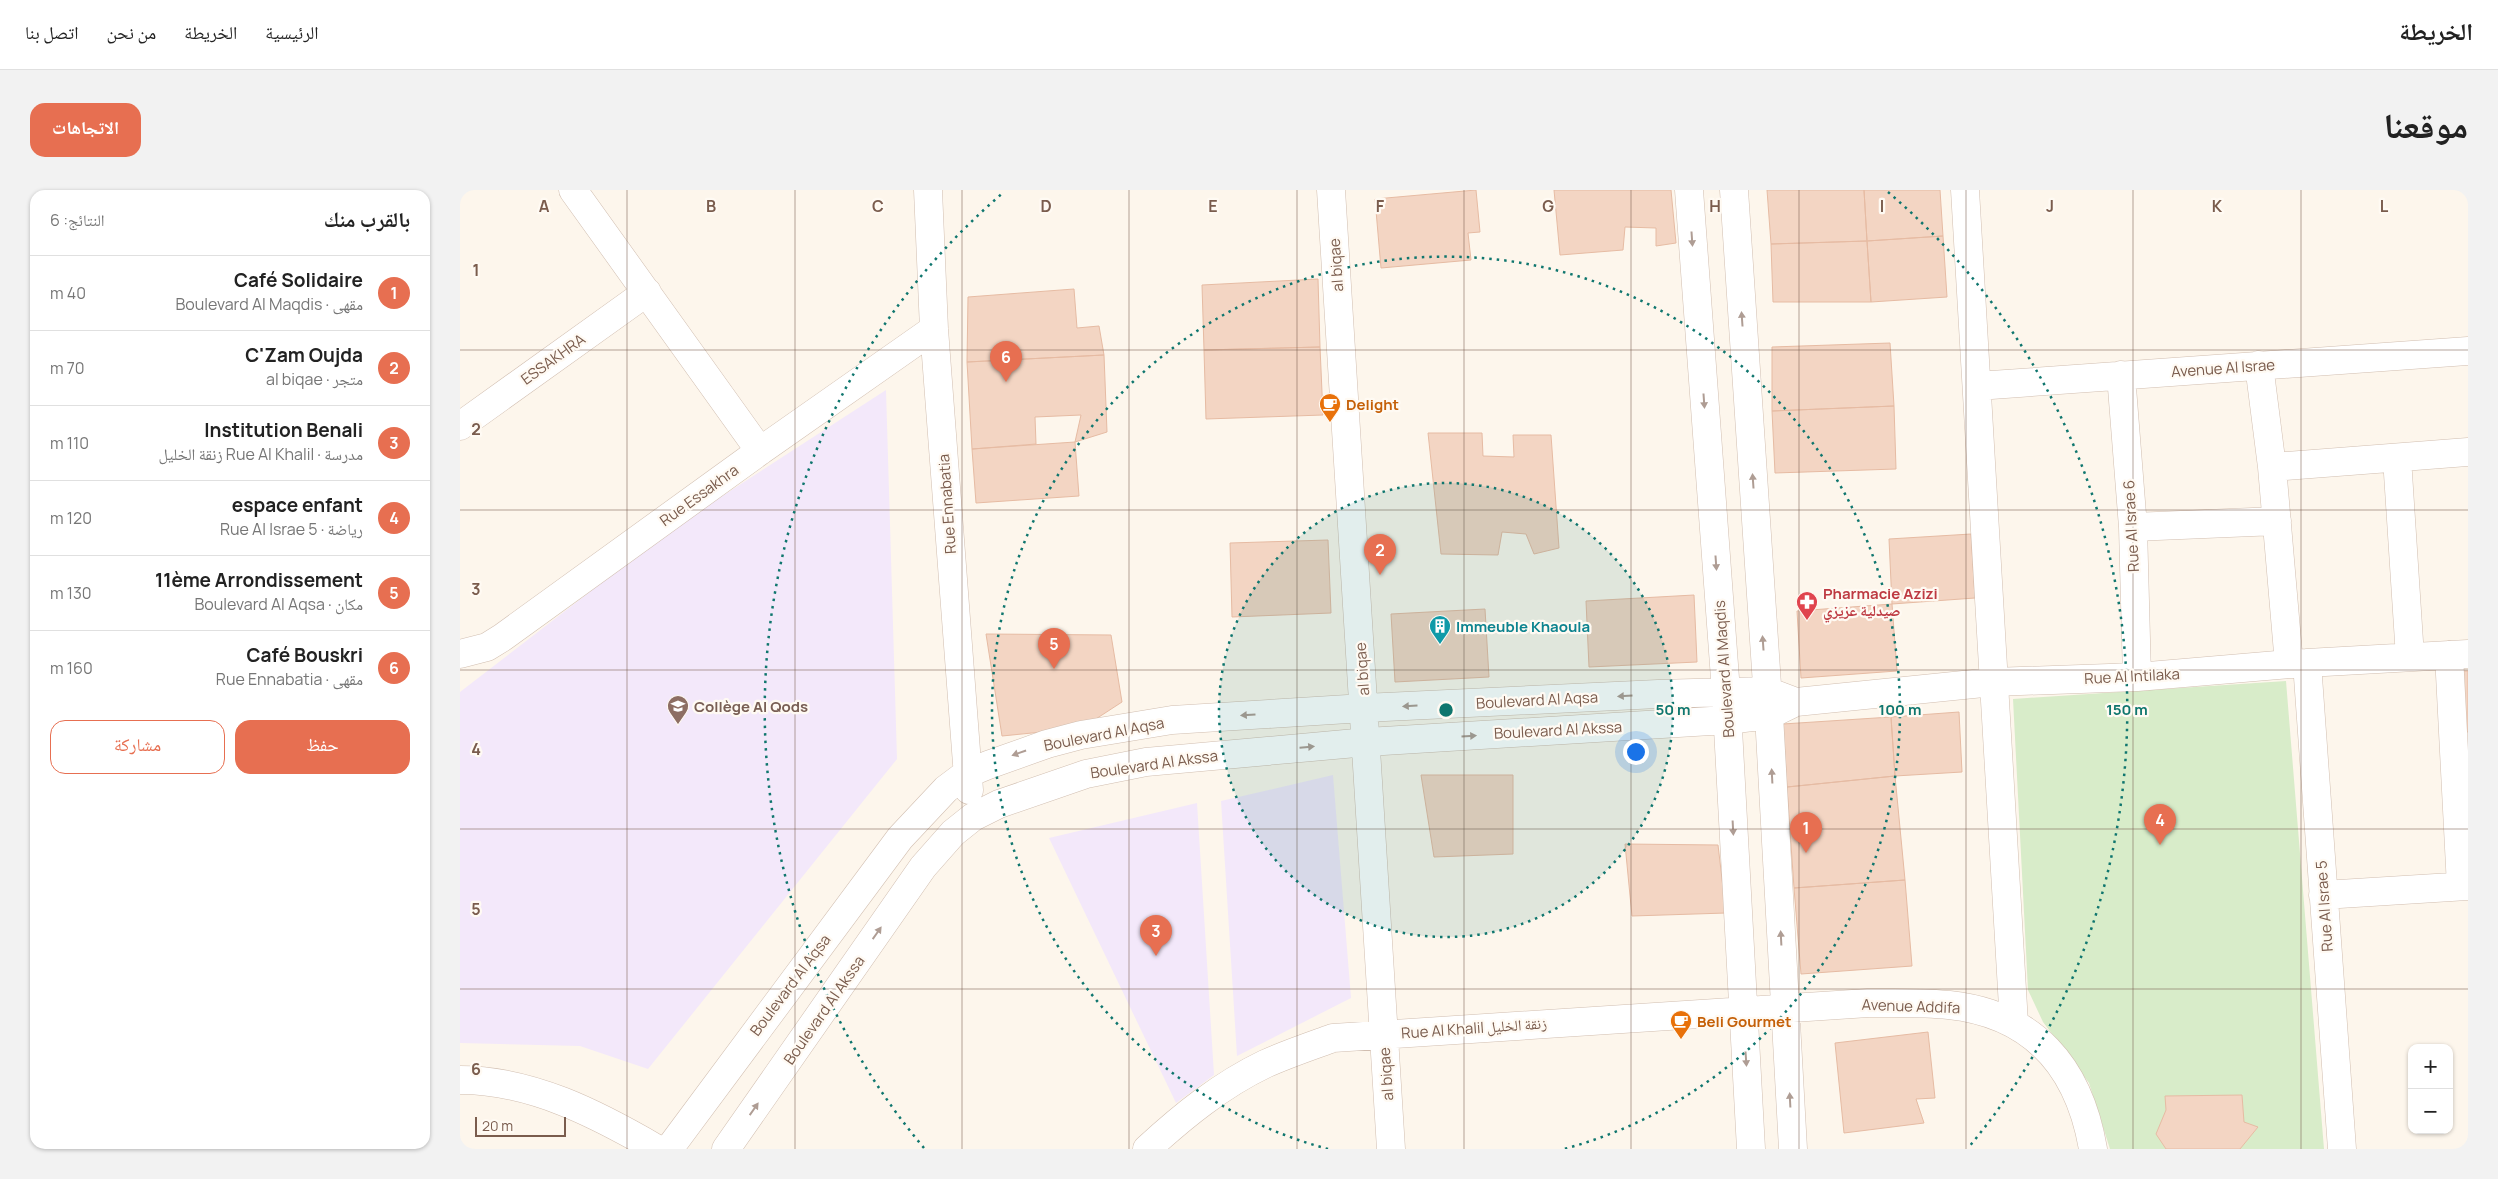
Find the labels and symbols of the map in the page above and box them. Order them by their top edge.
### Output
text: A [539,195,550,217]
text: B [706,195,716,217]
text: C [872,195,884,217]
text: D [1040,195,1052,217]
text: E [1208,195,1218,217]
text: F [1376,195,1385,217]
text: G [1542,195,1554,217]
text: H [1709,195,1721,217]
text: I [1880,195,1884,217]
text: J [2046,195,2054,217]
text: K [2212,195,2223,217]
text: L [2380,195,2389,217]
one-way arrow [1689,231,1697,247]
street label: al biqae [1324,238,1348,292]
text: 1 [472,259,480,281]
one-way arrow [1738,310,1746,326]
street label: ESSAKHRA [517,328,590,389]
pin: 6 [990,341,1022,382]
street label: Avenue Al Israe [2170,354,2276,382]
cafe icon: Delight [1318,392,1342,423]
one-way arrow [1701,393,1709,409]
place label: Delight [1346,394,1399,415]
text: 2 [471,418,481,440]
street label: Rue Ennabatia [933,453,961,555]
street label: Rue Essakhra [655,459,743,531]
one-way arrow [1748,472,1756,488]
street label: Rue Al Israe 6 [2118,479,2144,573]
pin: 2 [1364,534,1396,575]
one-way arrow [1713,555,1721,571]
text: 3 [471,578,481,600]
place label: Pharmacie Azizi صيدلية عزيزي [1823,583,1938,622]
pharmacy icon: Pharmacie Azizi صيدلية عزيزي [1795,590,1819,621]
street label: Boulevard Al Maqdis [1709,599,1739,738]
building icon: Immeuble Khaoula [1428,614,1452,645]
place label: Immeuble Khaoula [1456,616,1590,637]
pin: 5 [1038,628,1070,669]
one-way arrow [1759,635,1767,651]
street label: al biqae [1350,642,1374,696]
street label: Rue Al Intilaka [2084,663,2180,689]
street label: Boulevard Al Aqsa [1475,686,1599,714]
one-way arrow [1616,692,1632,700]
school or university icon: Collège Al Qods [666,694,690,725]
place label: Collège Al Qods [694,696,808,717]
text: 50 m [1655,699,1691,720]
text: 100 m [1879,699,1921,720]
text: 150 m [2106,699,2148,720]
centre of rings [1437,701,1455,719]
one-way arrow [1402,702,1418,710]
street label: Boulevard Al Aqsa [1042,712,1166,756]
one-way arrow [1239,712,1255,720]
street label: Boulevard Al Akssa [1493,716,1623,744]
one-way arrow [1461,731,1477,739]
text: 4 [471,738,481,760]
your location [1623,739,1649,765]
one-way arrow [1299,743,1315,751]
street label: Boulevard Al Akssa [1089,745,1219,783]
one-way arrow [1011,750,1026,758]
one-way arrow [1768,768,1776,784]
pin: 4 [2144,804,2176,845]
pin: 1 [1790,812,1822,853]
one-way arrow [1730,821,1738,837]
street label: Rue Al Israe 5 [2310,860,2338,952]
text: 5 [471,898,481,920]
pin: 3 [1140,915,1172,956]
one-way arrow [872,926,882,940]
street label: Boulevard Al Aqsa [745,930,835,1040]
one-way arrow [1776,930,1784,946]
street label: Boulevard Al Akssa [779,951,869,1069]
street label: Avenue Addifa [1861,994,1961,1018]
cafe icon: Beli Gourmet [1669,1009,1693,1040]
place label: Beli Gourmet [1697,1011,1791,1032]
street label: Rue Al Khalil زنقة الخليل [1400,1012,1548,1044]
street label: al biqae [1374,1047,1398,1101]
one-way arrow [1742,1051,1750,1067]
text: 6 [471,1058,481,1080]
one-way arrow [1786,1092,1794,1108]
one-way arrow [749,1102,759,1116]
scale bar [475,1114,566,1137]

